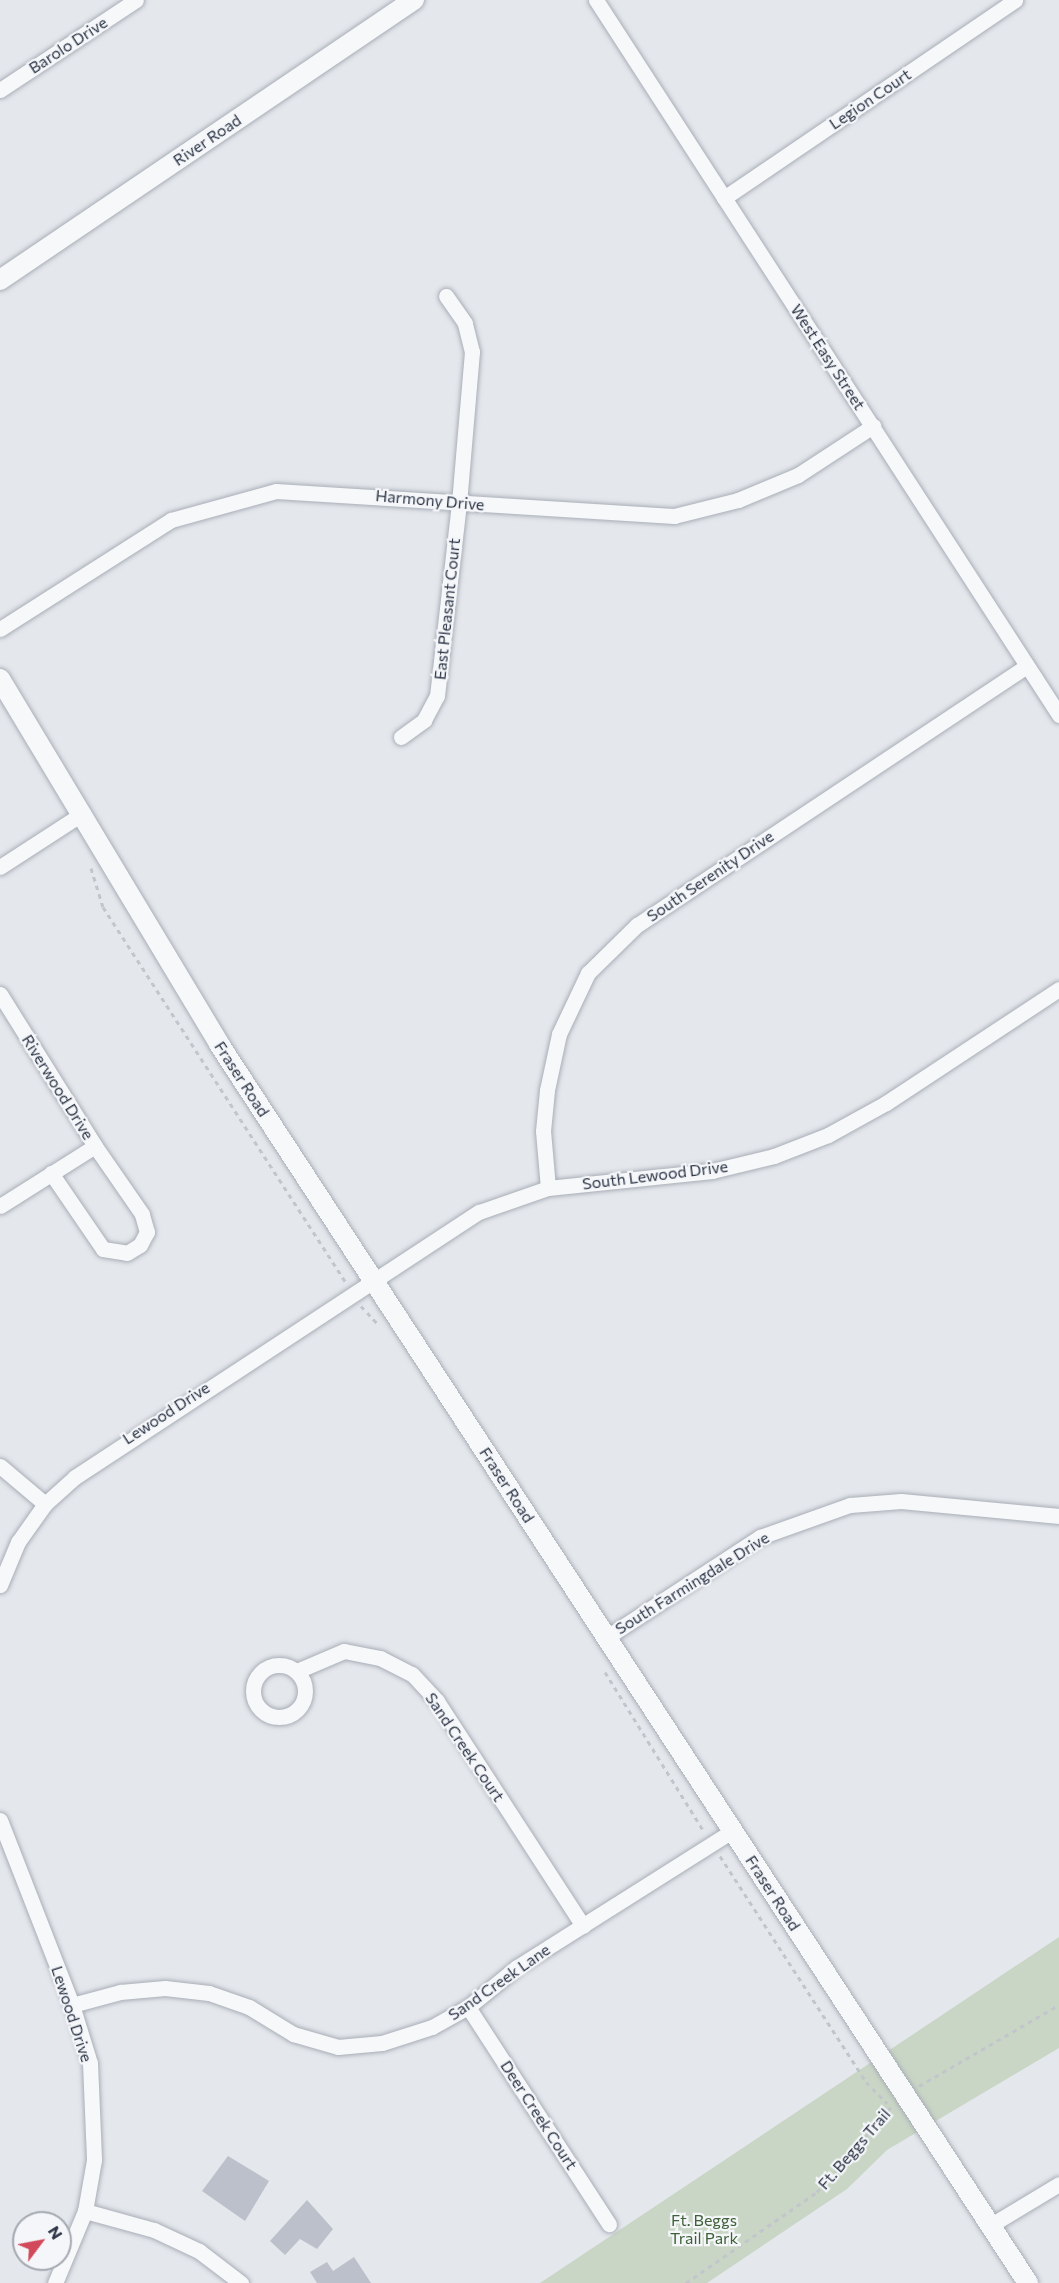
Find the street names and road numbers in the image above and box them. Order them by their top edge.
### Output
street label: Barolo Drive [25,13,111,77]
street label: Legion Court [825,65,915,133]
street label: River Road [169,110,245,170]
street label: West Easy Street [787,301,869,413]
street label: Harmony Drive [375,486,485,514]
street label: East Pleasant Court [430,537,464,681]
street label: South Serenity Drive [643,826,777,926]
street label: Riverwood Drive [18,1031,98,1143]
street label: Fraser Road [211,1038,273,1120]
street label: South Lewood Drive [581,1157,729,1193]
street label: Lewood Drive [119,1378,213,1448]
street label: Fraser Road [476,1444,538,1526]
street label: South Farmingdale Drive [611,1528,773,1638]
street label: Sand Creek Court [421,1689,509,1805]
street label: Fraser Road [742,1852,804,1934]
street label: Sand Creek Lane [444,1940,554,2024]
street label: Lewood Drive [47,1963,97,2065]
street label: Deer Creek Court [497,2057,581,2173]
street label: Ft. Beggs Trail [814,2105,894,2193]

